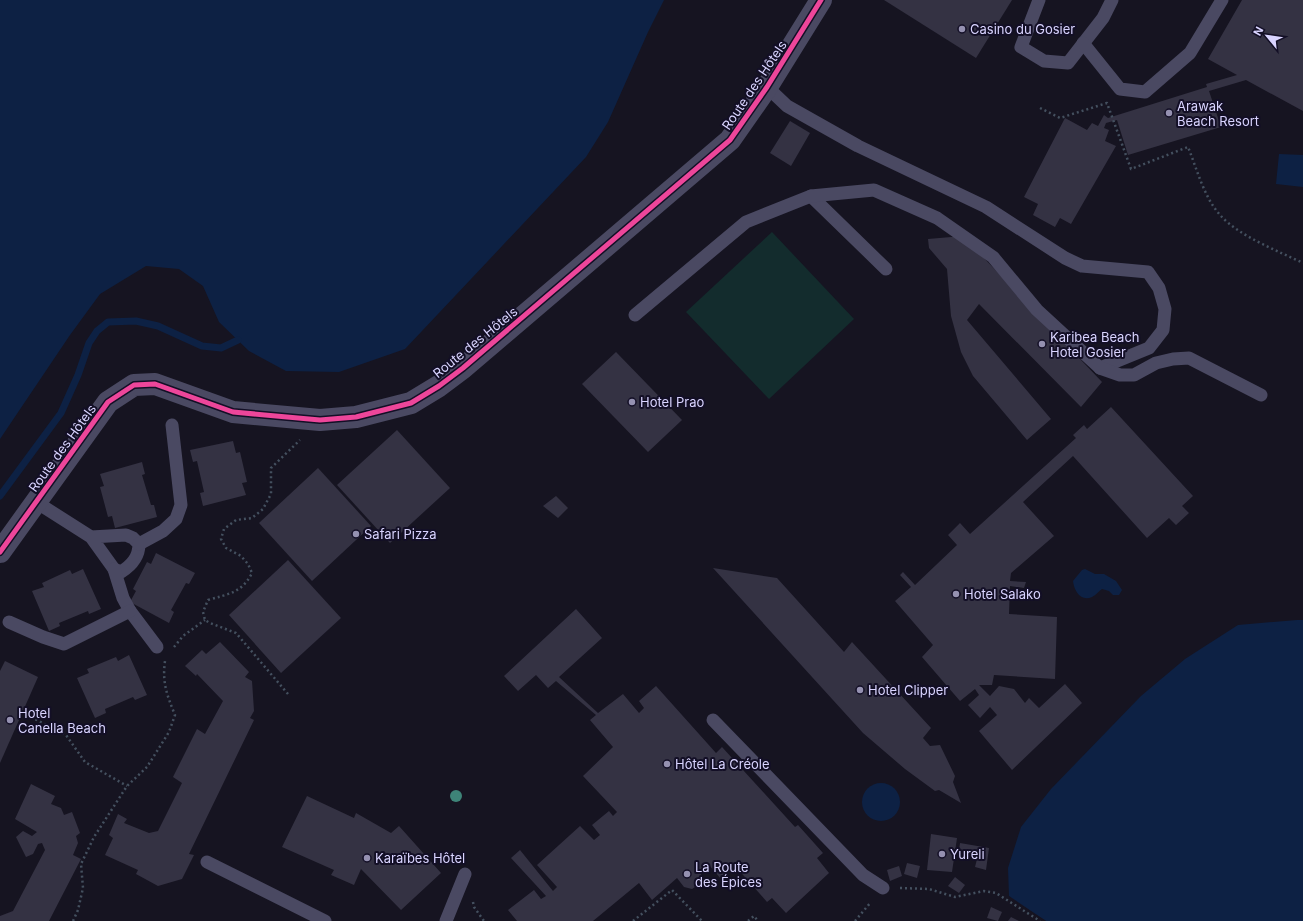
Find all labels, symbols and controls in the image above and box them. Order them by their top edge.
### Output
north arrow [1247,16,1287,56]
place label: Casino du Gosier [970,21,1075,37]
marker: Casino du Gosier [957,24,967,34]
text: N [1250,24,1266,38]
street label: Route des Hôtels [718,37,790,133]
place label: Arawak Beach Resort [1177,98,1259,129]
marker: Arawak Beach Resort [1164,108,1174,118]
street label: Route des Hôtels [429,303,521,381]
place label: Karibea Beach Hotel Gosier [1050,329,1140,360]
marker: Karibea Beach Hotel Gosier [1037,339,1047,349]
place label: Hotel Prao [640,394,704,410]
marker: Hotel Prao [627,397,637,407]
street label: Route des Hôtels [25,401,99,495]
place label: Safari Pizza [364,526,437,542]
marker: Safari Pizza [351,529,361,539]
place label: Hotel Salako [964,586,1041,602]
marker: Hotel Salako [951,589,961,599]
place label: Hotel Clipper [868,682,948,698]
marker: Hotel Clipper [855,685,865,695]
place label: Hotel Canella Beach [18,705,106,736]
marker: Hotel Canella Beach [5,715,15,725]
place label: Hôtel La Créole [675,756,770,772]
marker: Hôtel La Créole [662,759,672,769]
place label: Yureli [950,846,985,862]
marker: Yureli [937,849,947,859]
place label: Karaïbes Hôtel [375,850,465,866]
marker: Karaïbes Hôtel [362,853,372,863]
place label: La Route des Épices [695,859,762,890]
marker: La Route des Épices [682,869,692,879]

